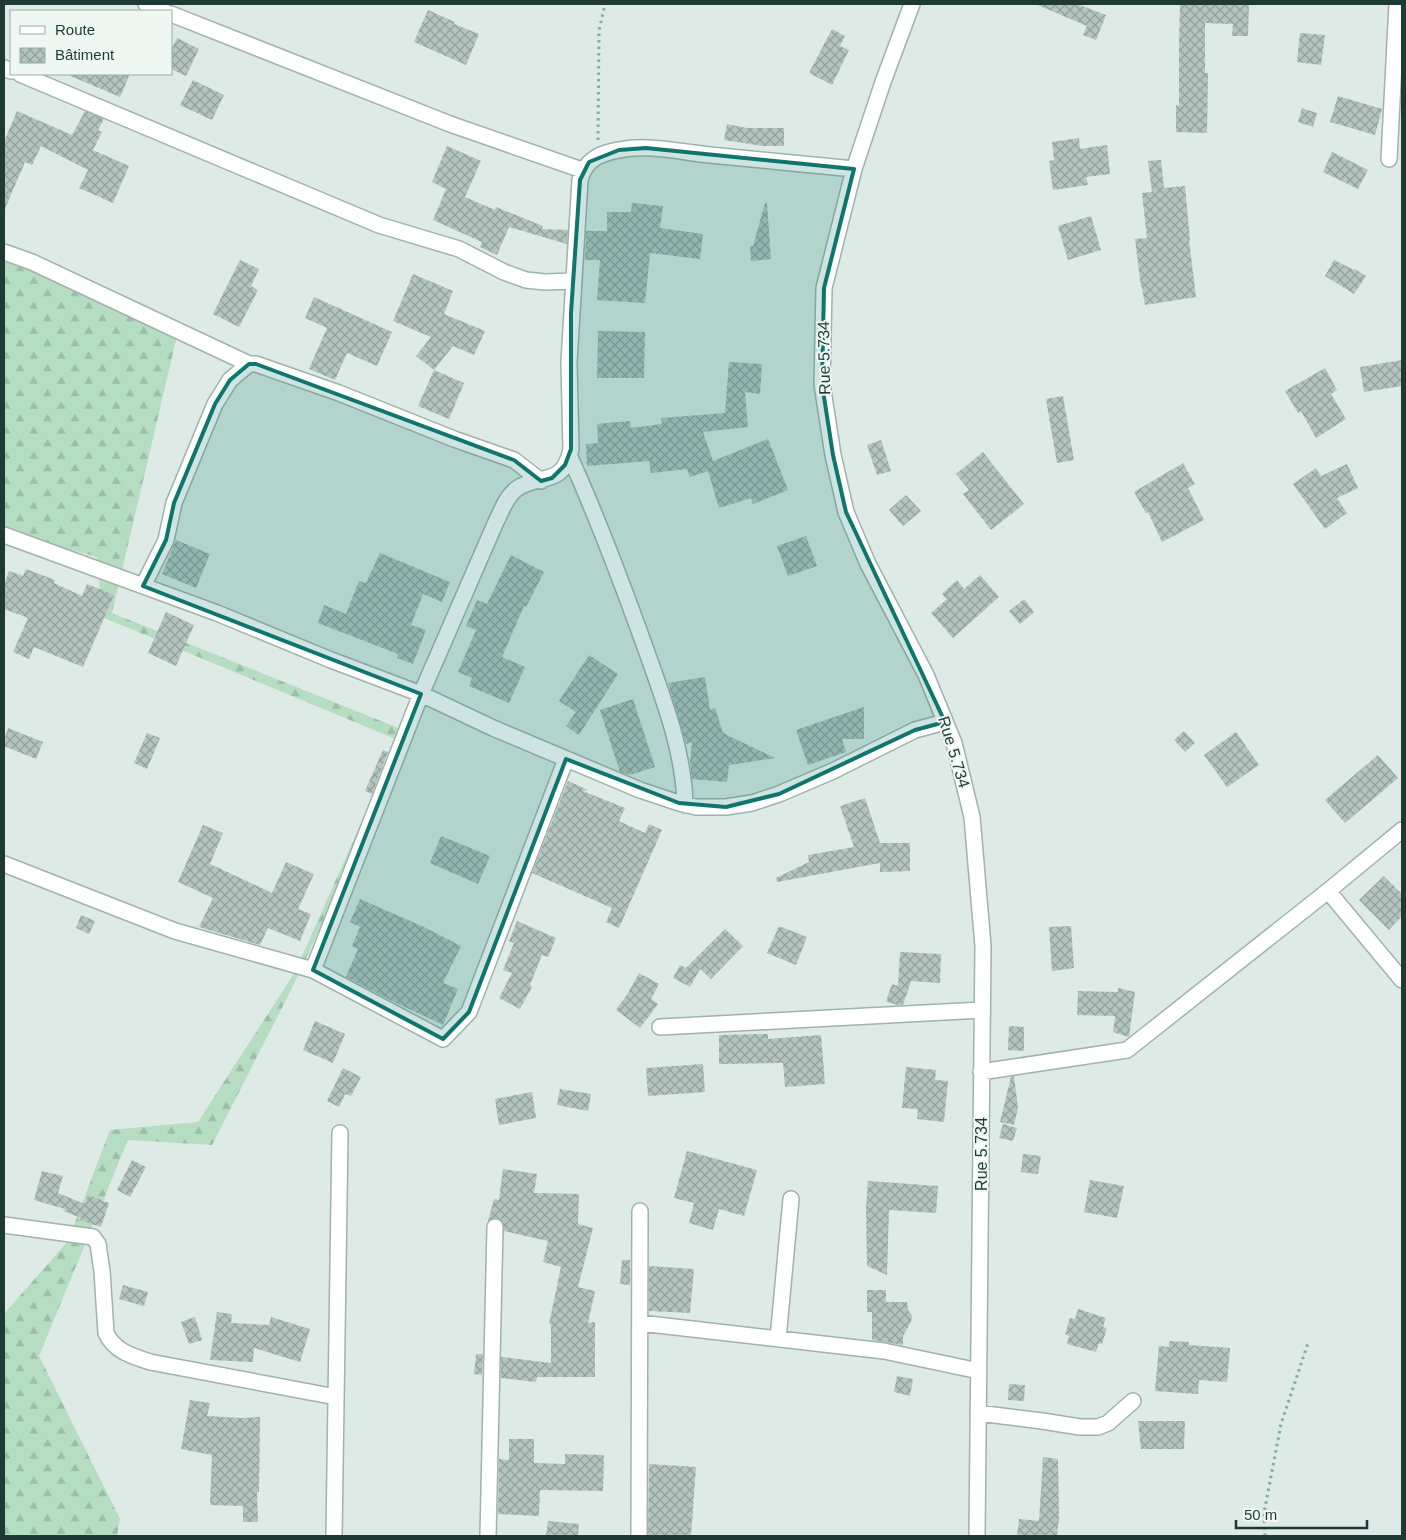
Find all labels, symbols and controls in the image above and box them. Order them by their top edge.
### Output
legend [10,10,172,75]
text: Route [55,21,95,38]
text: Bâtiment [55,46,115,63]
street label: Rue 5.734 [815,321,833,395]
street label: Rue 5.734 [935,714,973,790]
street label: Rue 5.734 [973,1117,990,1191]
scale bar [1236,1498,1367,1530]
text: 50 m [1244,1506,1277,1523]

